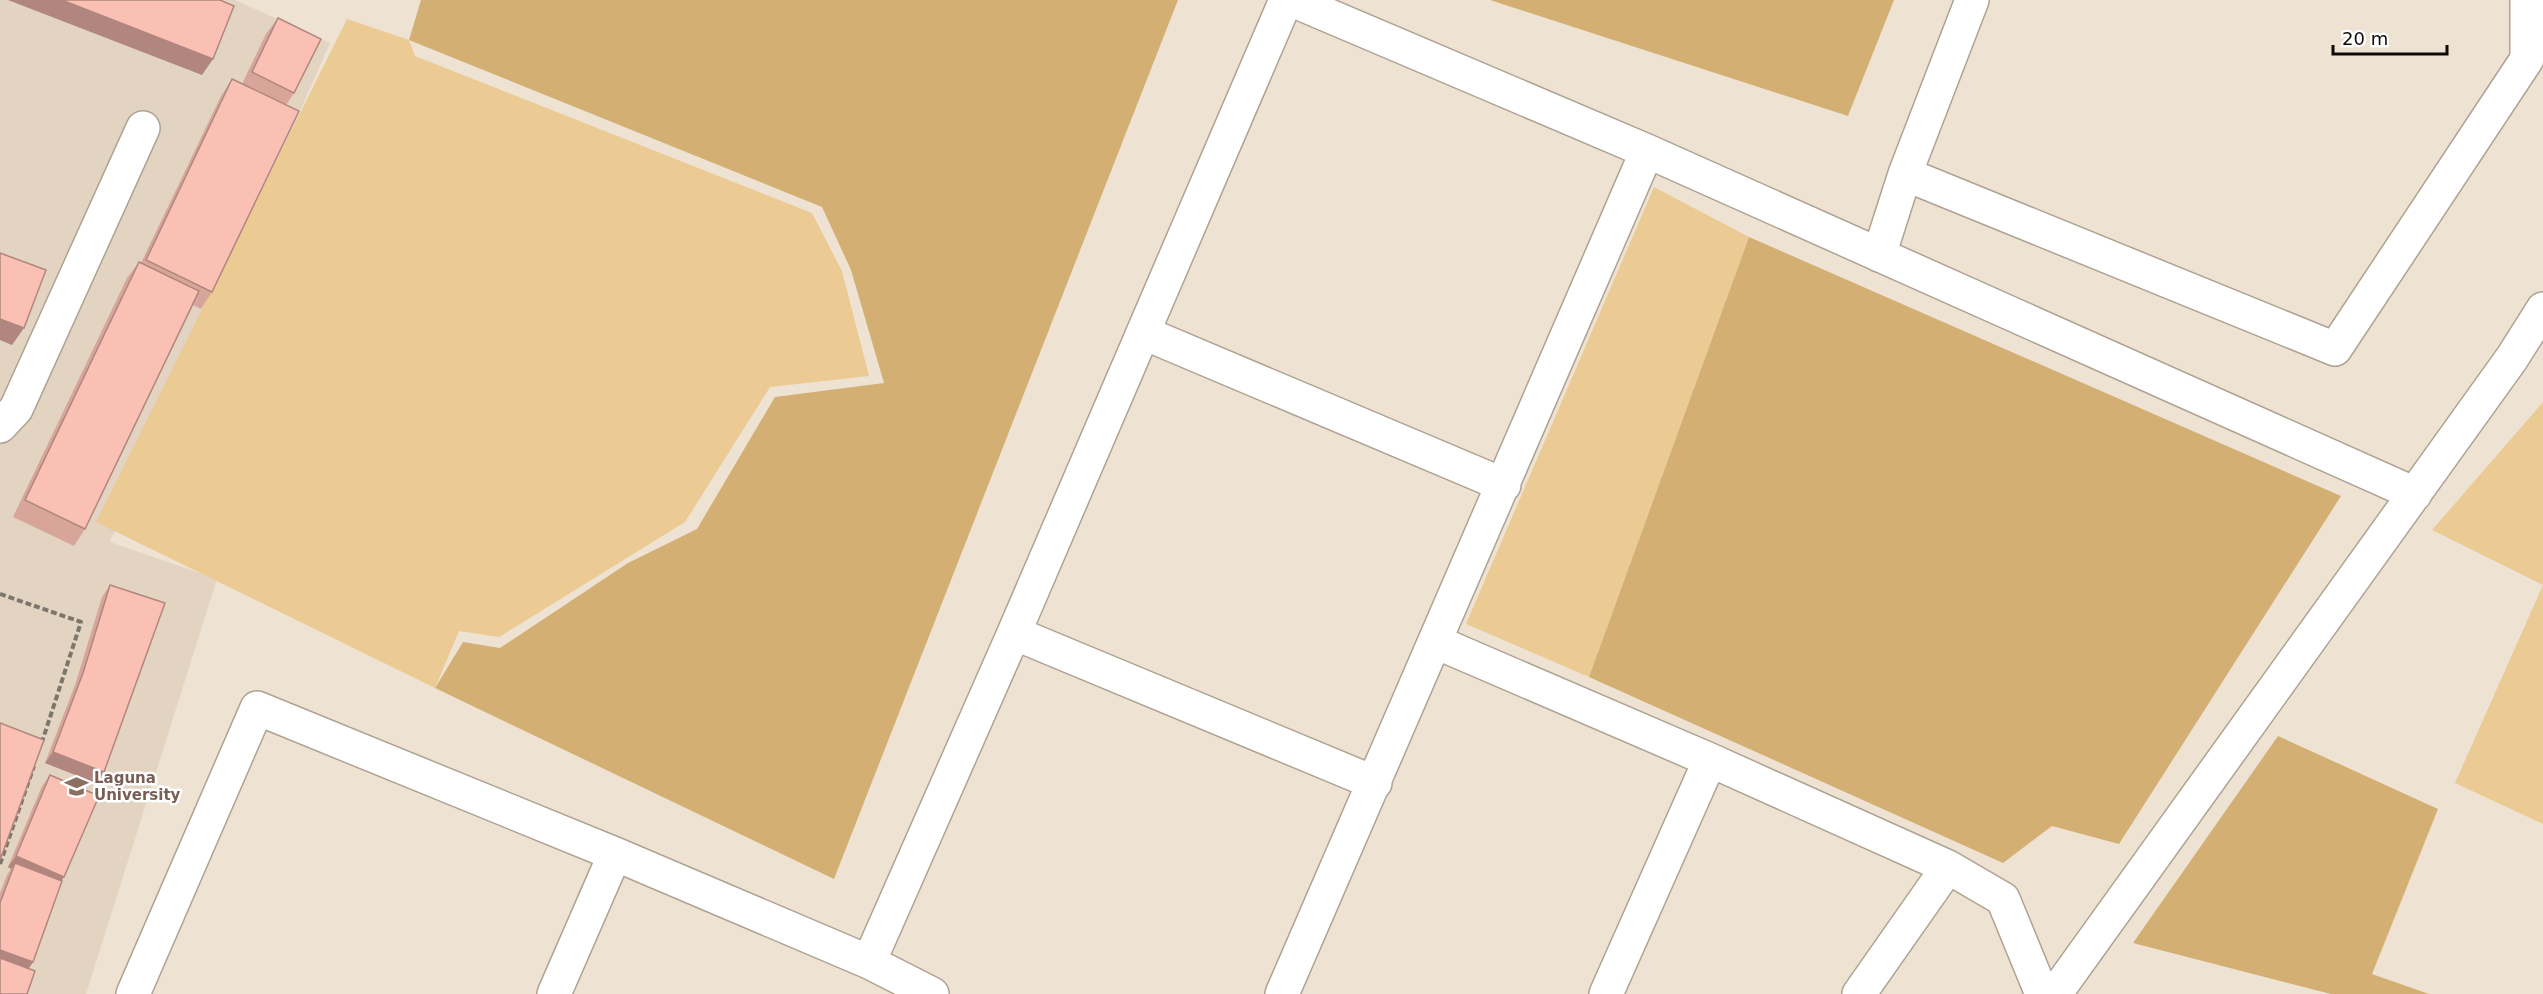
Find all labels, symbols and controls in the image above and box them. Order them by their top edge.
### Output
scale bar [2333,18,2447,56]
text: 20 m [2342,28,2388,49]
place label: Laguna University [94,769,181,804]
school or university icon: Laguna University [63,774,89,800]

